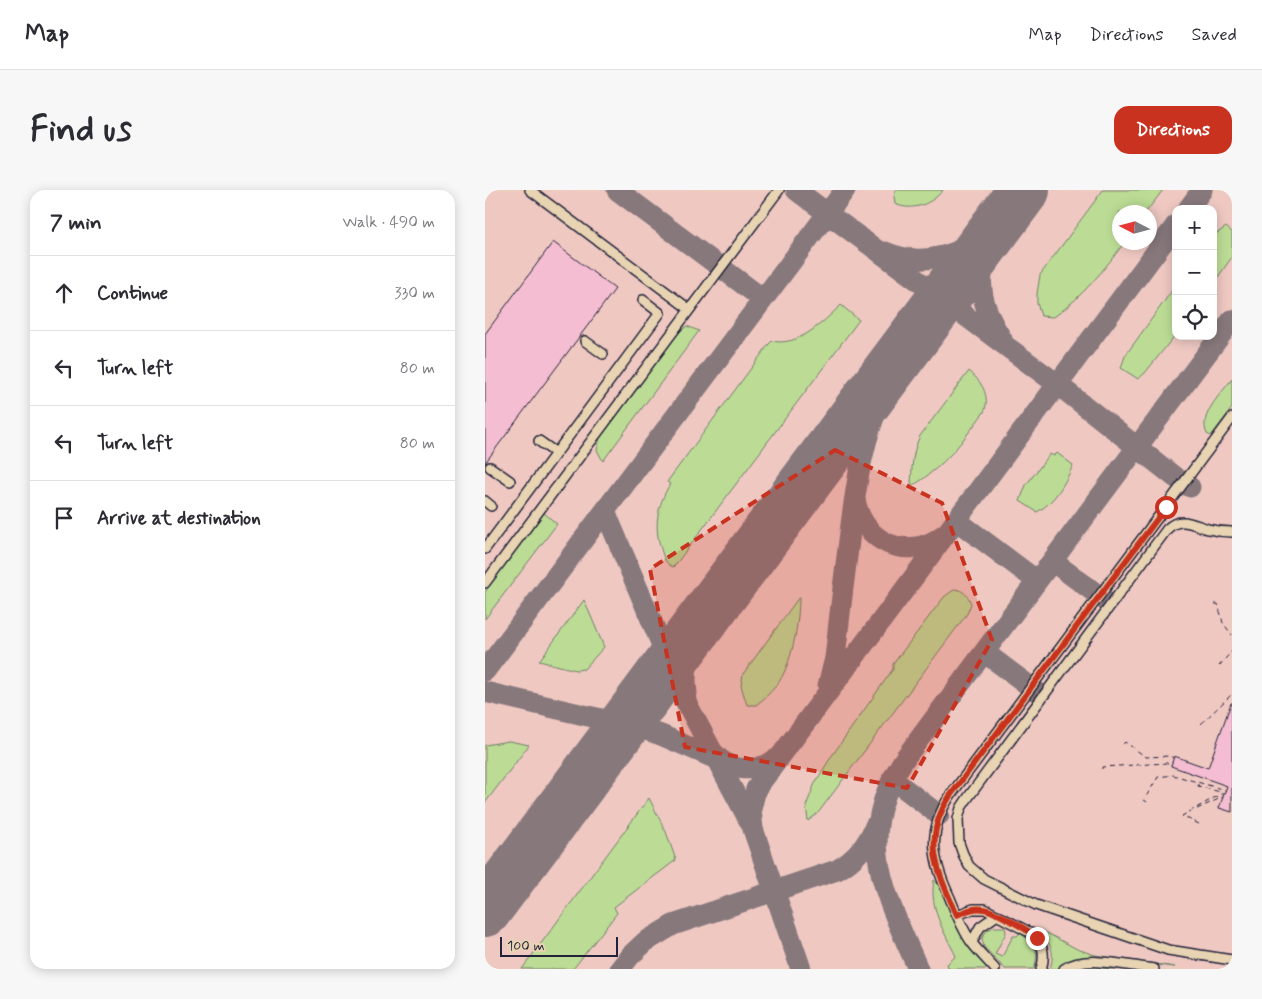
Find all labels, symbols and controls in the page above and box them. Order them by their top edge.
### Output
text: Map [25,19,69,50]
text: Map [1029,23,1062,47]
text: Directions [1090,23,1164,47]
text: Saved [1192,23,1237,47]
button: Directions [1114,106,1232,154]
text: Find us [30,107,132,153]
north arrow [1112,205,1157,250]
map controls [1172,205,1217,340]
button: + [1172,205,1217,250]
text: 7 min [50,209,102,237]
text: Walk · 490 m [343,212,435,233]
button: − [1172,250,1217,295]
icon: ahead [50,279,78,307]
text: Continue [97,281,168,306]
text: 330 m [394,283,435,304]
button: locate [1172,295,1217,340]
icon: left [50,354,78,382]
text: Turn left [97,356,173,381]
text: 80 m [400,358,435,379]
icon: left [50,429,78,457]
text: Turn left [97,431,173,456]
text: 80 m [400,433,435,454]
route start [1155,496,1178,519]
icon: arrive [50,504,78,532]
text: Arrive at destination [97,506,261,531]
route end [1026,927,1049,950]
scale bar [500,934,617,957]
text: 100 m [507,937,545,955]

